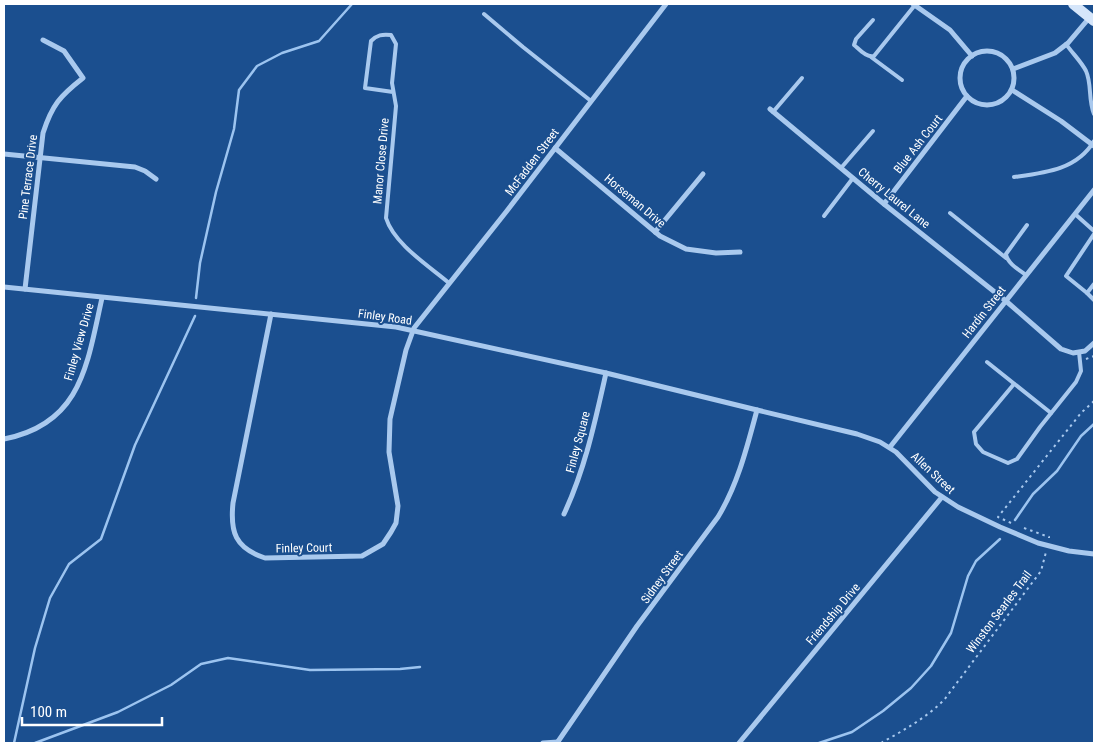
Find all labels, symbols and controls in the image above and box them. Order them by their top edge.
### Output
street label: Blue Ash Court [891,112,946,176]
street label: Manor Close Drive [370,117,392,205]
street label: McFadden Street [502,125,562,198]
street label: Pine Terrace Drive [16,133,40,220]
street label: Cherry Laurel Lane [855,165,933,231]
street label: Horseman Drive [602,171,669,231]
street label: Hardin Street [959,283,1009,341]
street label: Finley View Drive [61,301,97,382]
street label: Finley Road [357,306,413,328]
street label: Finley Square [563,409,593,474]
street label: Allen Street [908,449,958,497]
street label: Finley Court [276,541,333,555]
street label: Sidney Street [638,547,686,606]
street label: Winston Searles Trail [964,568,1034,656]
street label: Friendship Drive [803,580,863,648]
scale bar [22,694,162,726]
text: 100 m [30,703,67,721]

